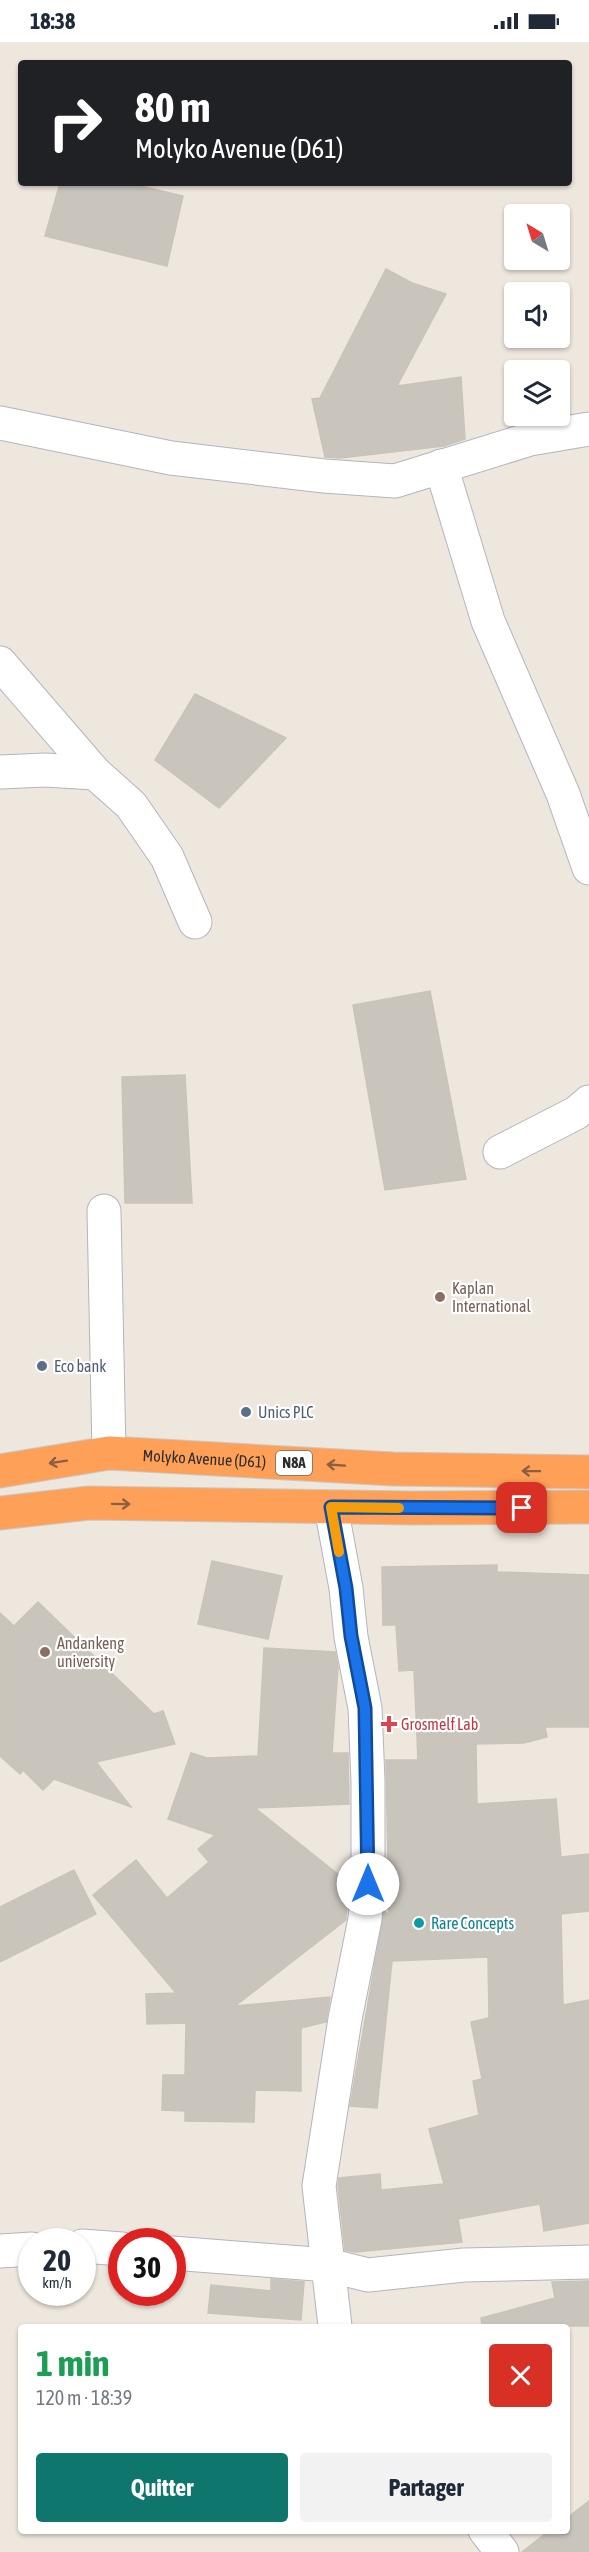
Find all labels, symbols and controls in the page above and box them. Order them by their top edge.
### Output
text: 18:38 [30,8,75,34]
text: 80 m [135,83,210,131]
icon: right [36,84,114,162]
text: Molyko Avenue (D61) [135,133,343,164]
north arrow [504,204,570,270]
map controls [504,204,570,426]
button: sound [504,282,570,348]
button: layers [504,360,570,426]
place label: Kaplan International [452,1279,531,1315]
marker: Kaplan International [433,1290,447,1304]
place label: Eco bank [54,1357,106,1375]
marker: Eco bank [35,1359,49,1373]
place label: Unics PLC [258,1403,314,1421]
marker: Unics PLC [239,1405,253,1419]
street label: Molyko Avenue (D61) [142,1446,267,1472]
road number: N8A [276,1451,312,1475]
one-way arrow [48,1456,68,1467]
one-way arrow [326,1460,346,1471]
one-way arrow [521,1465,541,1477]
pin [496,1482,547,1533]
icon: arrive [505,1491,538,1524]
one-way arrow [110,1498,130,1510]
place label: Andankeng university [57,1634,124,1671]
marker: Andankeng university [38,1645,52,1659]
place label: Grosmelf Lab [401,1715,478,1733]
marker: Grosmelf Lab [382,1717,396,1731]
position arrow [336,1852,400,1916]
place label: Rare Concepts [431,1914,514,1933]
marker: Rare Concepts [412,1916,426,1930]
speed limit sign: 30 [108,2228,186,2306]
text: 20 [43,2243,71,2277]
text: km/h [42,2274,72,2291]
text: 1 min [36,2342,110,2384]
button: close [489,2344,552,2407]
text: 120 m · 18:39 [36,2386,132,2409]
button: Quitter [36,2453,288,2522]
button: Partager [300,2453,552,2522]

